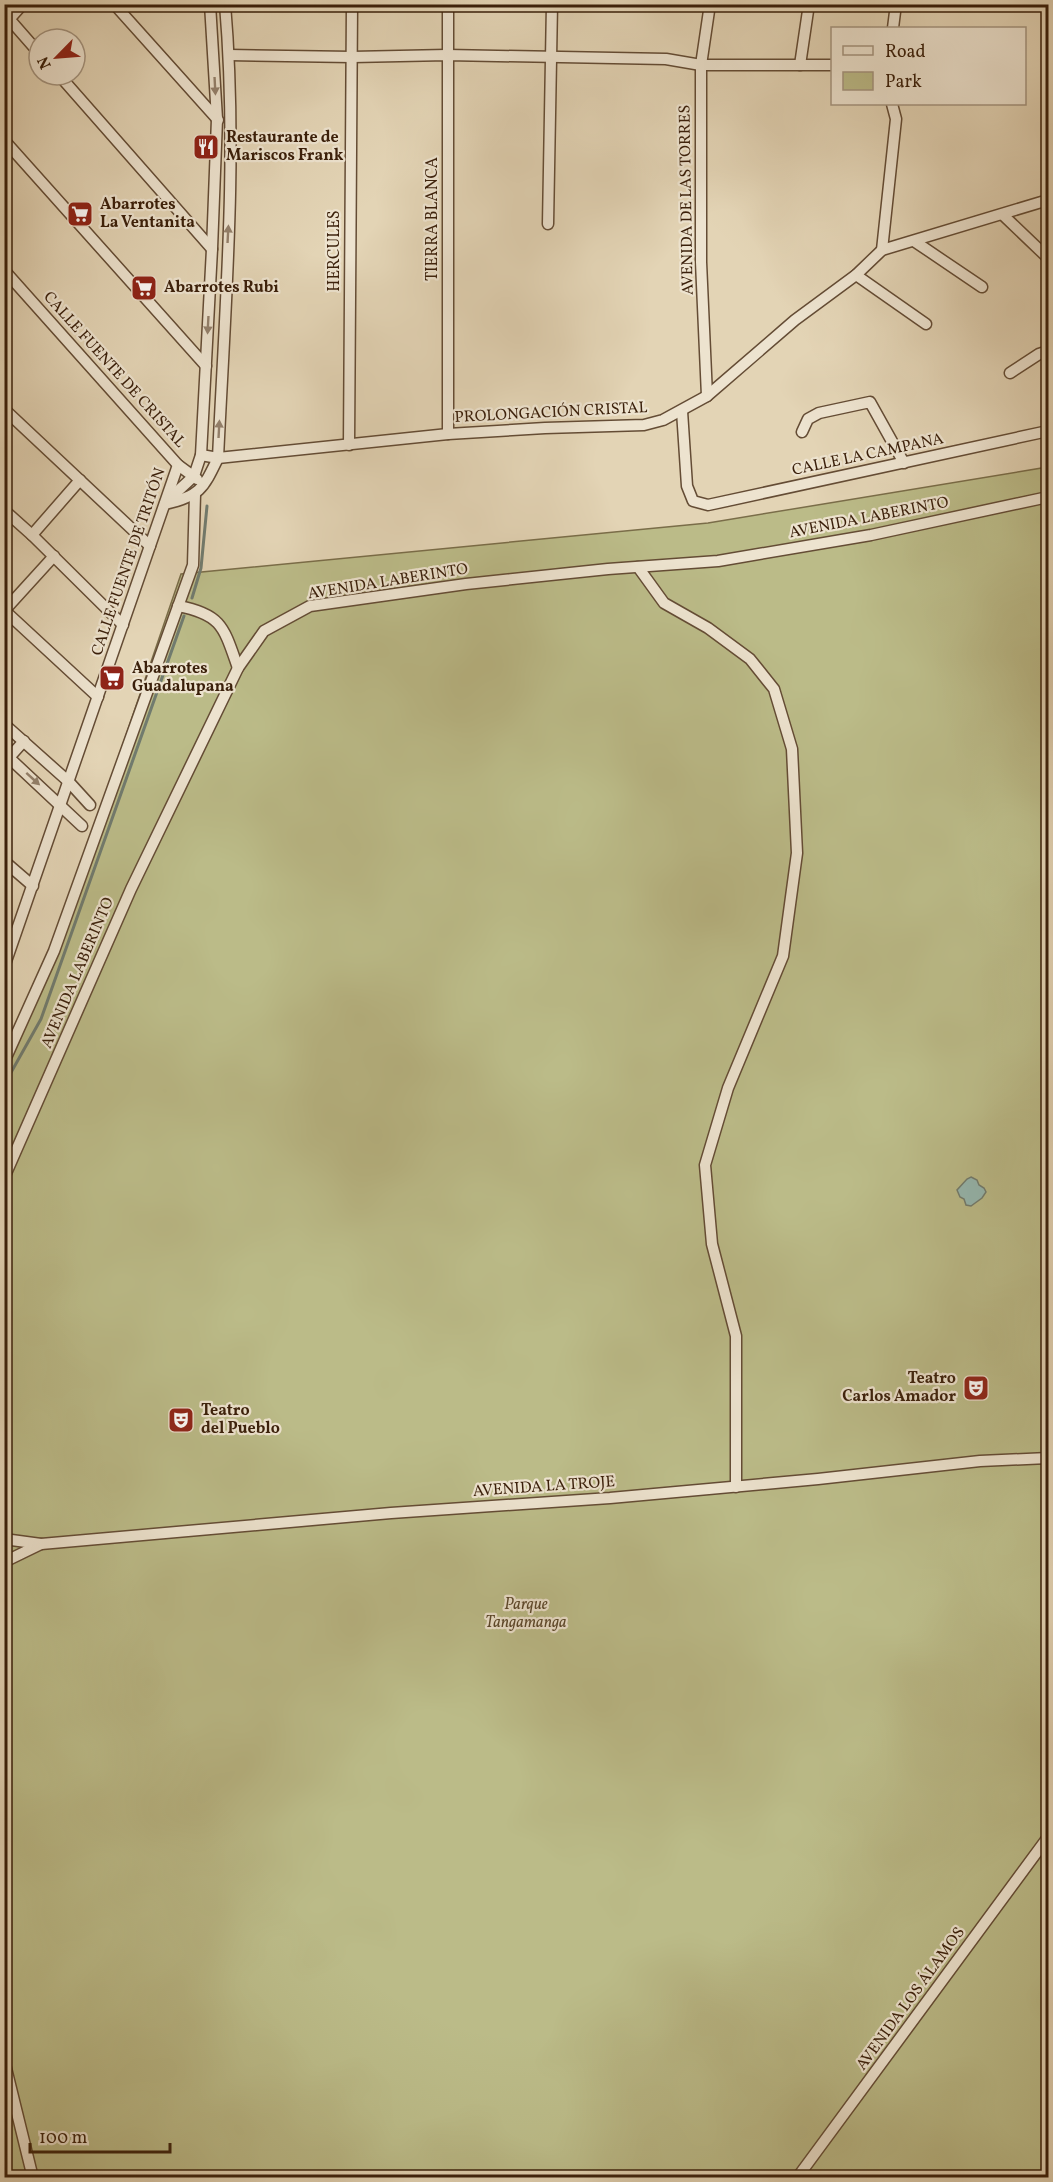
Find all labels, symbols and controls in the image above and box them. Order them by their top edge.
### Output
north arrow [27,27,87,87]
legend [831,27,1026,105]
text: Road [885,40,926,65]
text: N [33,52,58,72]
text: Park [885,70,922,95]
one-way arrow [210,77,219,96]
street label: AVENIDA DE LAS TORRES [674,105,700,295]
place label: Restaurante de Mariscos Frank [226,127,344,167]
restaurant icon: Restaurante de Mariscos Frank [191,132,221,162]
street label: TIERRA BLANCA [422,157,444,281]
place label: Abarrotes La Ventanita [100,194,195,234]
supermarket icon: Abarrotes La Ventanita [65,199,95,229]
street label: HERCULES [324,210,346,292]
one-way arrow [223,225,232,244]
supermarket icon: Abarrotes Rubi [129,273,159,303]
place label: Abarrotes Rubi [164,277,279,299]
street label: CALLE FUENTE DE CRISTAL [38,287,190,453]
one-way arrow [204,315,213,334]
street label: PROLONGACIÓN CRISTAL [454,397,648,429]
one-way arrow [215,419,224,438]
street label: CALLE LA CAMPANA [790,428,946,482]
street label: CALLE FUENTE DE TRITÓN [87,465,172,659]
street label: AVENIDA LABERINTO [787,492,951,544]
street label: AVENIDA LABERINTO [306,558,470,606]
place label: Abarrotes Guadalupana [132,658,234,698]
supermarket icon: Abarrotes Guadalupana [97,663,127,693]
one-way arrow [25,772,40,786]
street label: AVENIDA LABERINTO [36,894,120,1052]
place label: Teatro Carlos Amador [842,1368,956,1408]
theatre icon: Teatro Carlos Amador [961,1373,991,1403]
place label: Teatro del Pueblo [201,1400,280,1440]
theatre icon: Teatro del Pueblo [166,1405,196,1435]
street label: AVENIDA LA TROJE [472,1471,616,1503]
park label: Parque Tangamanga [485,1594,567,1634]
street label: AVENIDA LOS ÁLAMOS [851,1923,971,2075]
scale bar [30,2116,170,2154]
text: 100 m [39,2126,88,2151]

